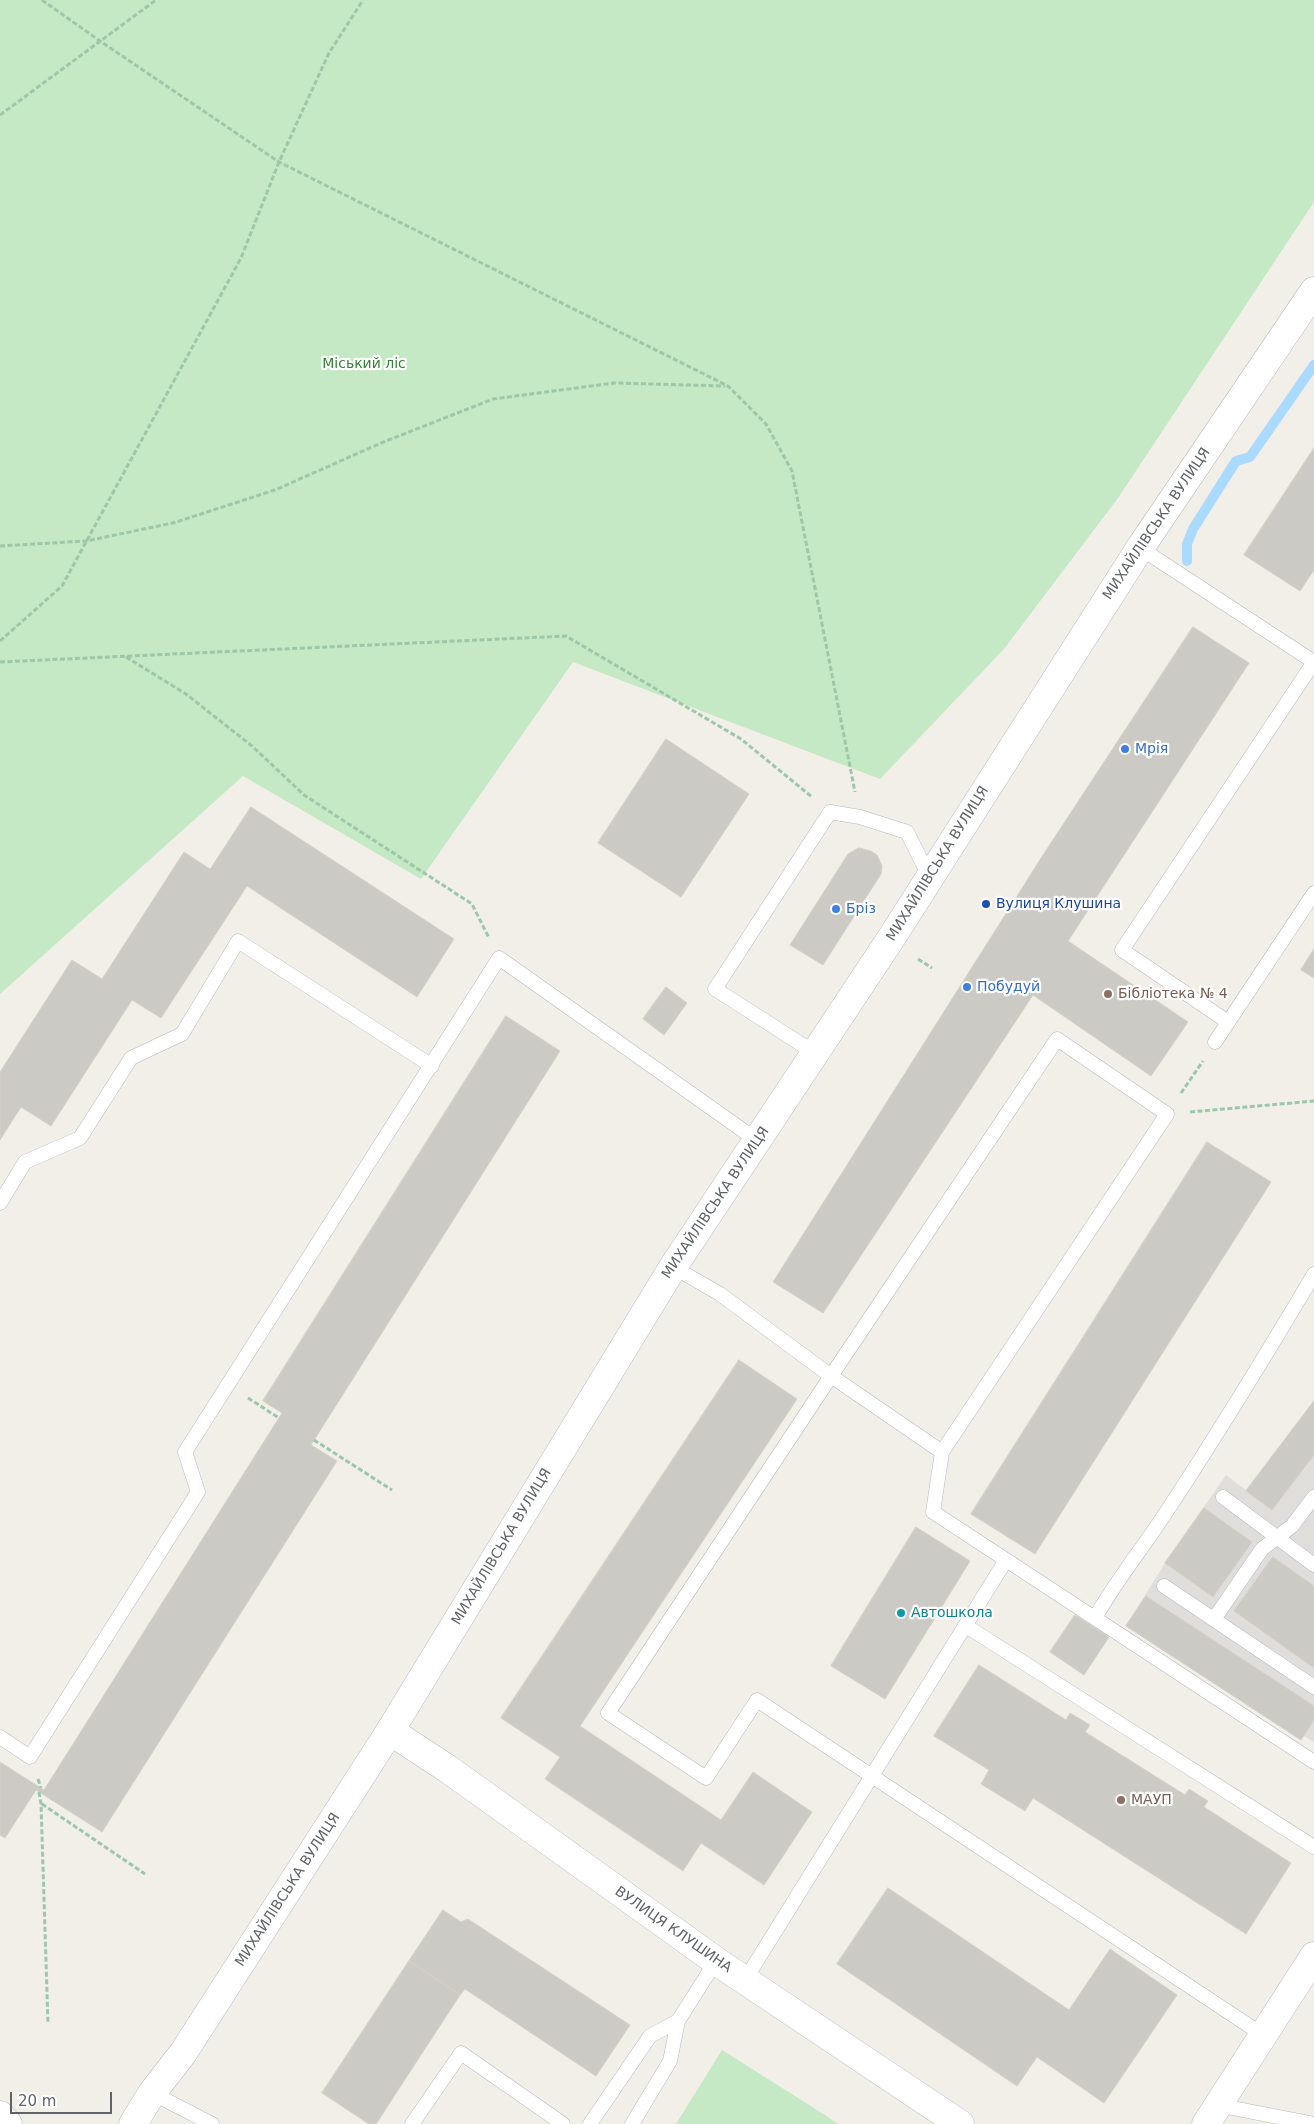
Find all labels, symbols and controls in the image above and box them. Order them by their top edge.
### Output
park label: Міський ліс [322,356,406,372]
street label: МИХАЙЛІВСЬКА ВУЛИЦЯ [1100,445,1214,603]
place label: Мрія [1135,741,1168,757]
marker: Мрія [1119,743,1131,755]
street label: МИХАЙЛІВСЬКА ВУЛИЦЯ [883,783,993,945]
place label: Вулиця Клушина [996,896,1121,912]
marker: Вулиця Клушина [980,898,992,910]
place label: Бріз [846,901,876,917]
marker: Бріз [830,903,842,915]
place label: Побудуй [977,979,1040,995]
marker: Побудуй [961,981,973,993]
place label: Бібліотека № 4 [1118,986,1228,1002]
marker: Бібліотека № 4 [1102,988,1114,1000]
street label: МИХАЙЛІВСЬКА ВУЛИЦЯ [659,1124,773,1282]
street label: МИХАЙЛІВСЬКА ВУЛИЦЯ [449,1466,555,1628]
place label: Автошкола [911,1605,993,1621]
marker: Автошкола [895,1607,907,1619]
place label: МАУП [1131,1792,1172,1808]
marker: МАУП [1115,1794,1127,1806]
street label: МИХАЙЛІВСЬКА ВУЛИЦЯ [232,1810,344,1970]
street label: ВУЛИЦЯ КЛУШИНА [611,1883,735,1977]
scale bar [12,2082,115,2114]
text: 20 m [18,2092,56,2110]

